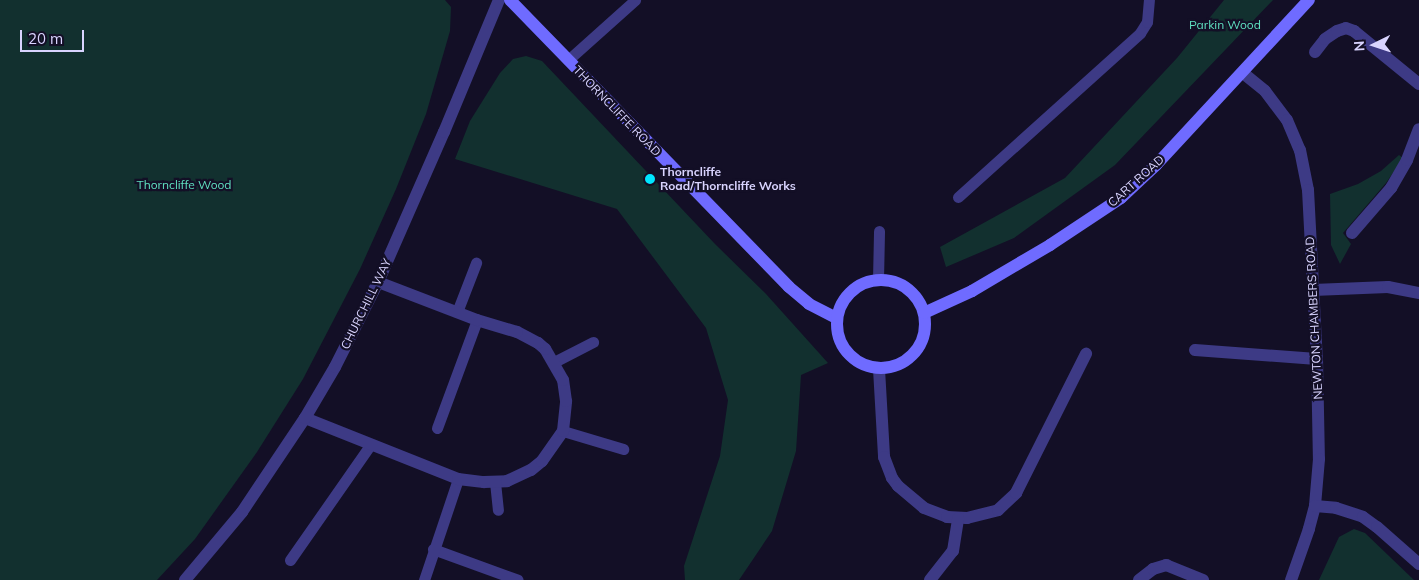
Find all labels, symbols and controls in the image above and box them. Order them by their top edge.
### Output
park label: Parkin Wood [1189,18,1261,32]
scale bar [22,20,86,52]
north arrow [1349,20,1399,70]
text: 20 m [28,29,63,48]
text: N [1350,40,1368,52]
street label: THORNCLIFFE ROAD [570,63,664,159]
street label: CART ROAD [1105,152,1167,210]
place label: Thorncliffe Road/Thorncliffe Works [660,165,796,193]
marker: Thorncliffe Road/Thorncliffe Works [644,173,656,185]
park label: Thorncliffe Wood [136,178,232,192]
street label: NEWTON CHAMBERS ROAD [1303,236,1325,400]
street label: CHURCHILL WAY [338,256,394,352]

